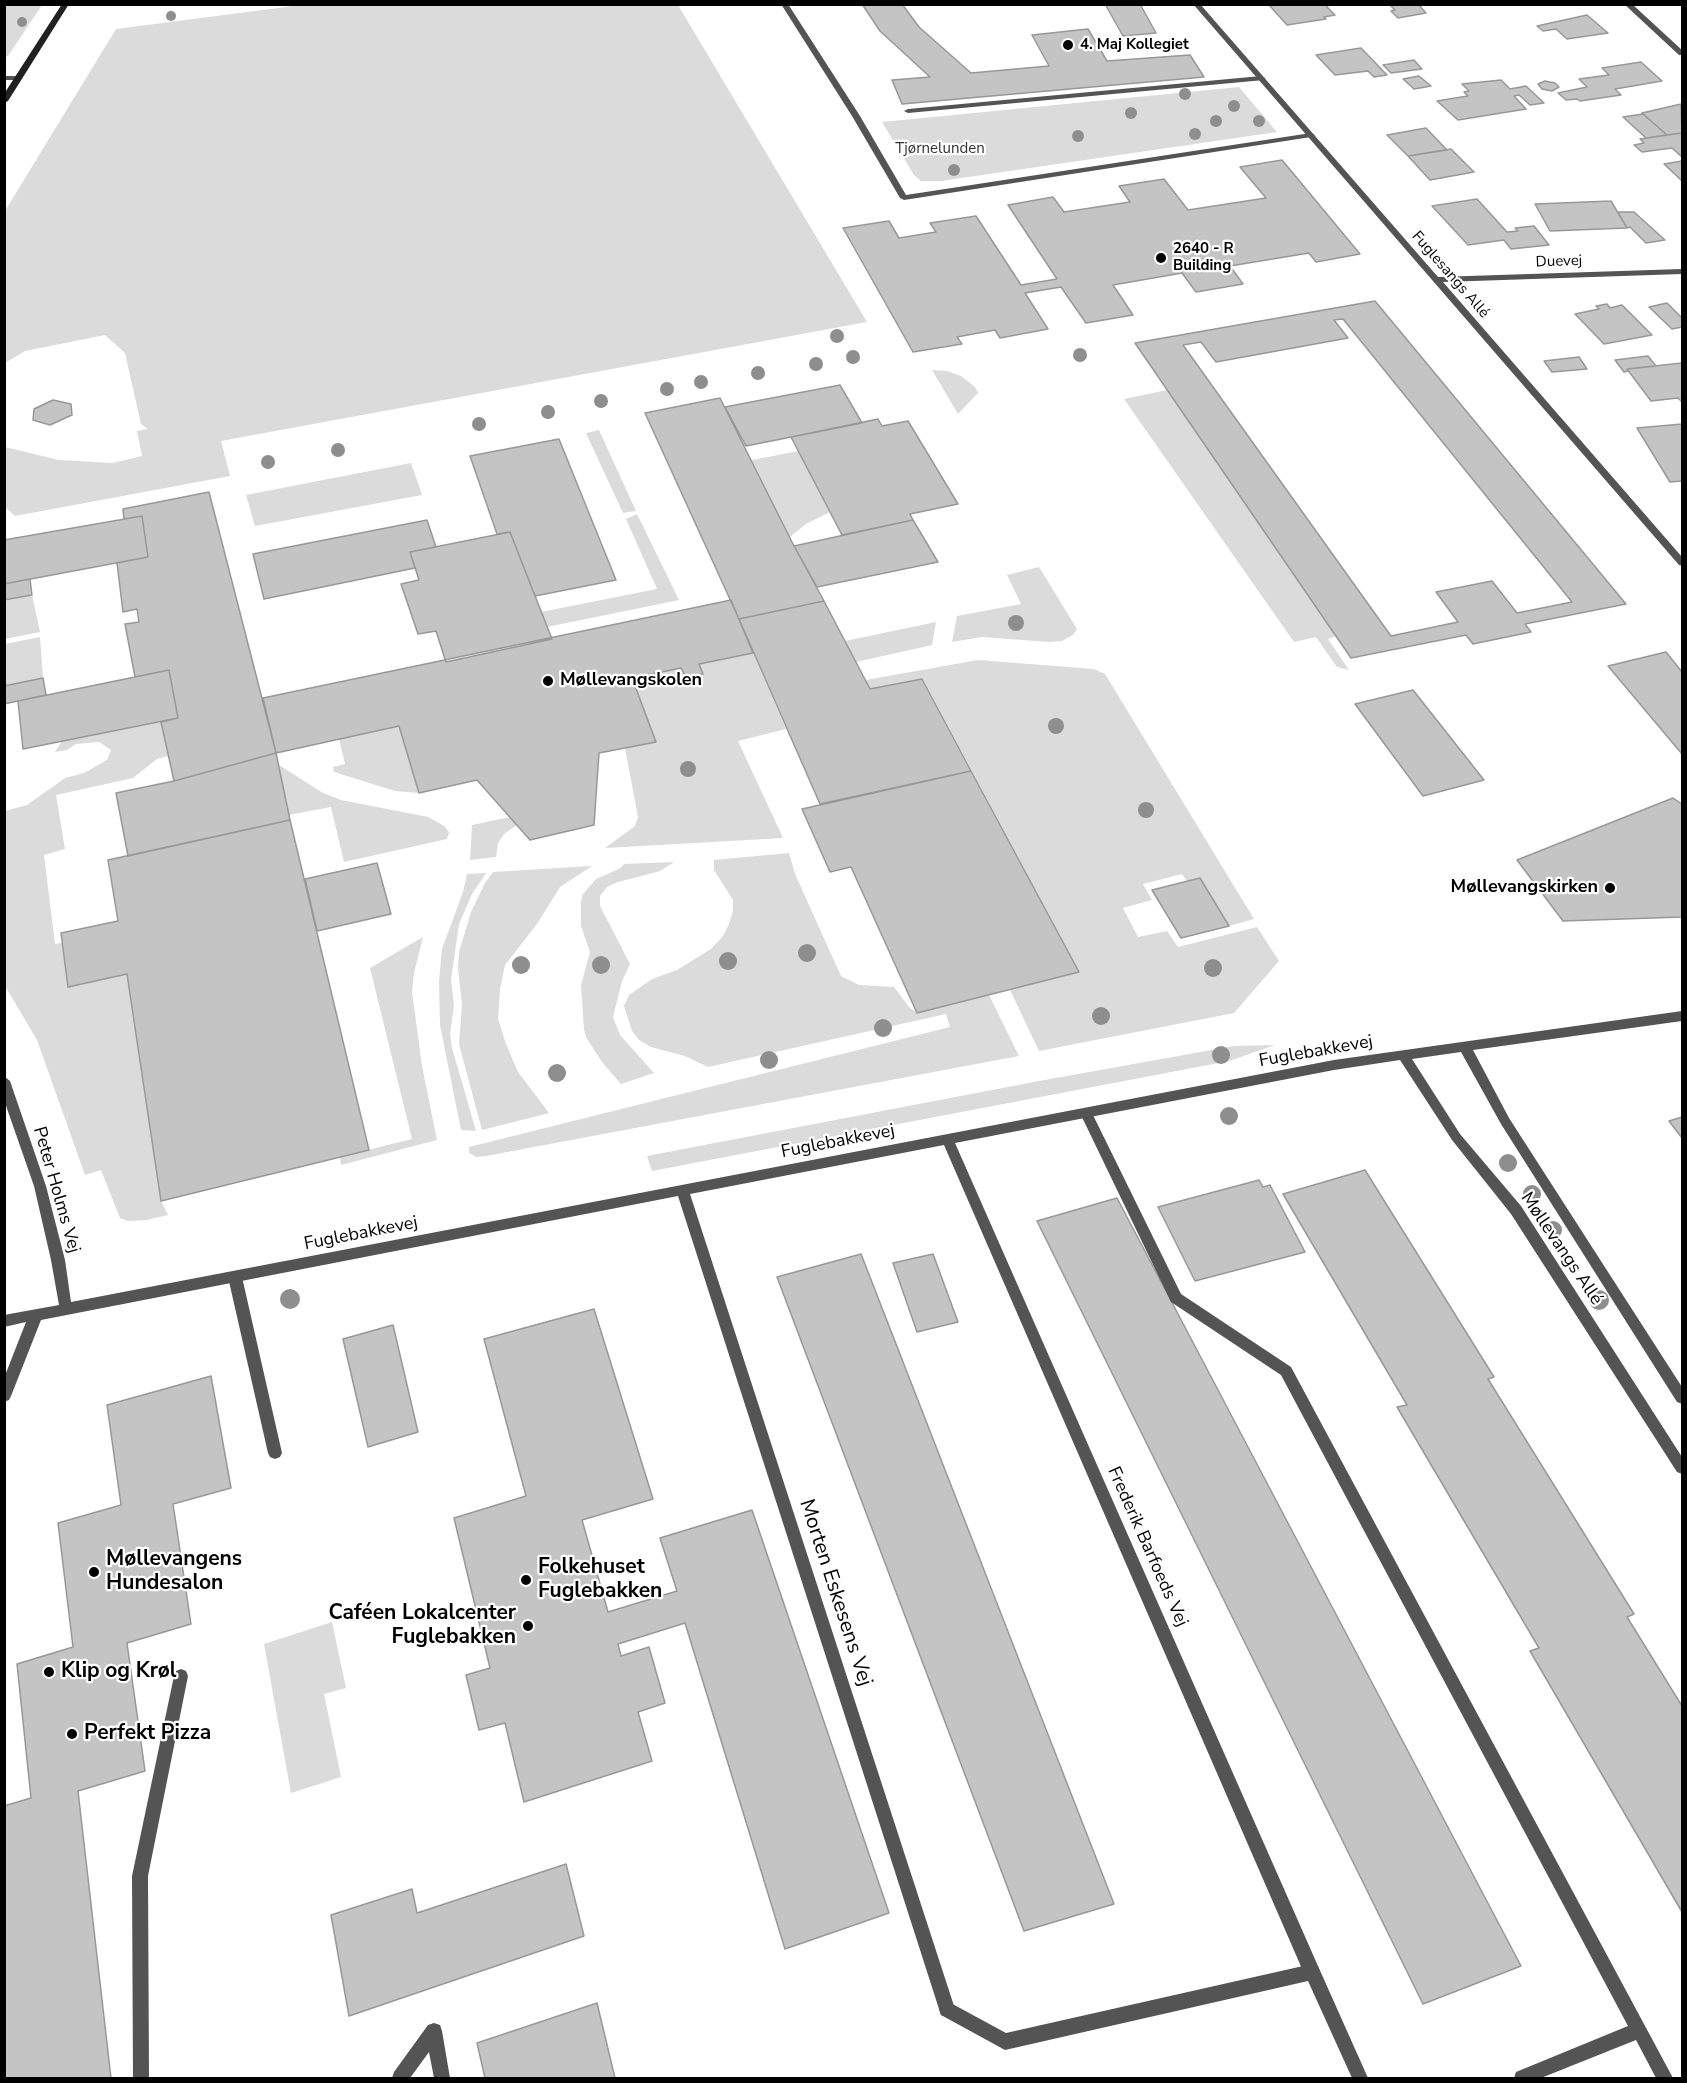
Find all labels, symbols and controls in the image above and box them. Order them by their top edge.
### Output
place label: 4. Maj Kollegiet [1080,36,1189,54]
marker: 4. Maj Kollegiet [1061,38,1075,52]
park label: Tjørnelunden [895,140,985,158]
street label: Fuglesangs Allé [1407,228,1493,322]
place label: 2640 - R Building [1173,240,1234,275]
marker: 2640 - R Building [1154,251,1168,265]
street label: Duevej [1535,252,1583,272]
place label: Møllevangskolen [560,670,702,692]
marker: Møllevangskolen [541,674,555,688]
place label: Møllevangskirken [1451,877,1598,899]
marker: Møllevangskirken [1603,881,1617,895]
street label: Fuglebakkevej [1257,1031,1375,1073]
street label: Fuglebakkevej [779,1120,897,1164]
street label: Peter Holms Vej [28,1124,84,1256]
street label: Møllevangs Allé [1515,1189,1607,1309]
street label: Fuglebakkevej [302,1212,420,1256]
street label: Frederik Barfoeds Vej [1102,1464,1192,1630]
street label: Morten Eskesens Vej [793,1496,877,1690]
place label: Møllevangens Hundesalon [106,1547,242,1597]
place label: Folkehuset Fuglebakken [538,1555,662,1605]
marker: Møllevangens Hundesalon [87,1565,101,1579]
marker: Folkehuset Fuglebakken [519,1573,533,1587]
place label: Caféen Lokalcenter Fuglebakken [329,1601,516,1651]
marker: Caféen Lokalcenter Fuglebakken [521,1619,535,1633]
place label: Klip og Krøl [61,1659,177,1685]
marker: Klip og Krøl [42,1665,56,1679]
place label: Perfekt Pizza [84,1721,211,1747]
marker: Perfekt Pizza [65,1727,79,1741]

